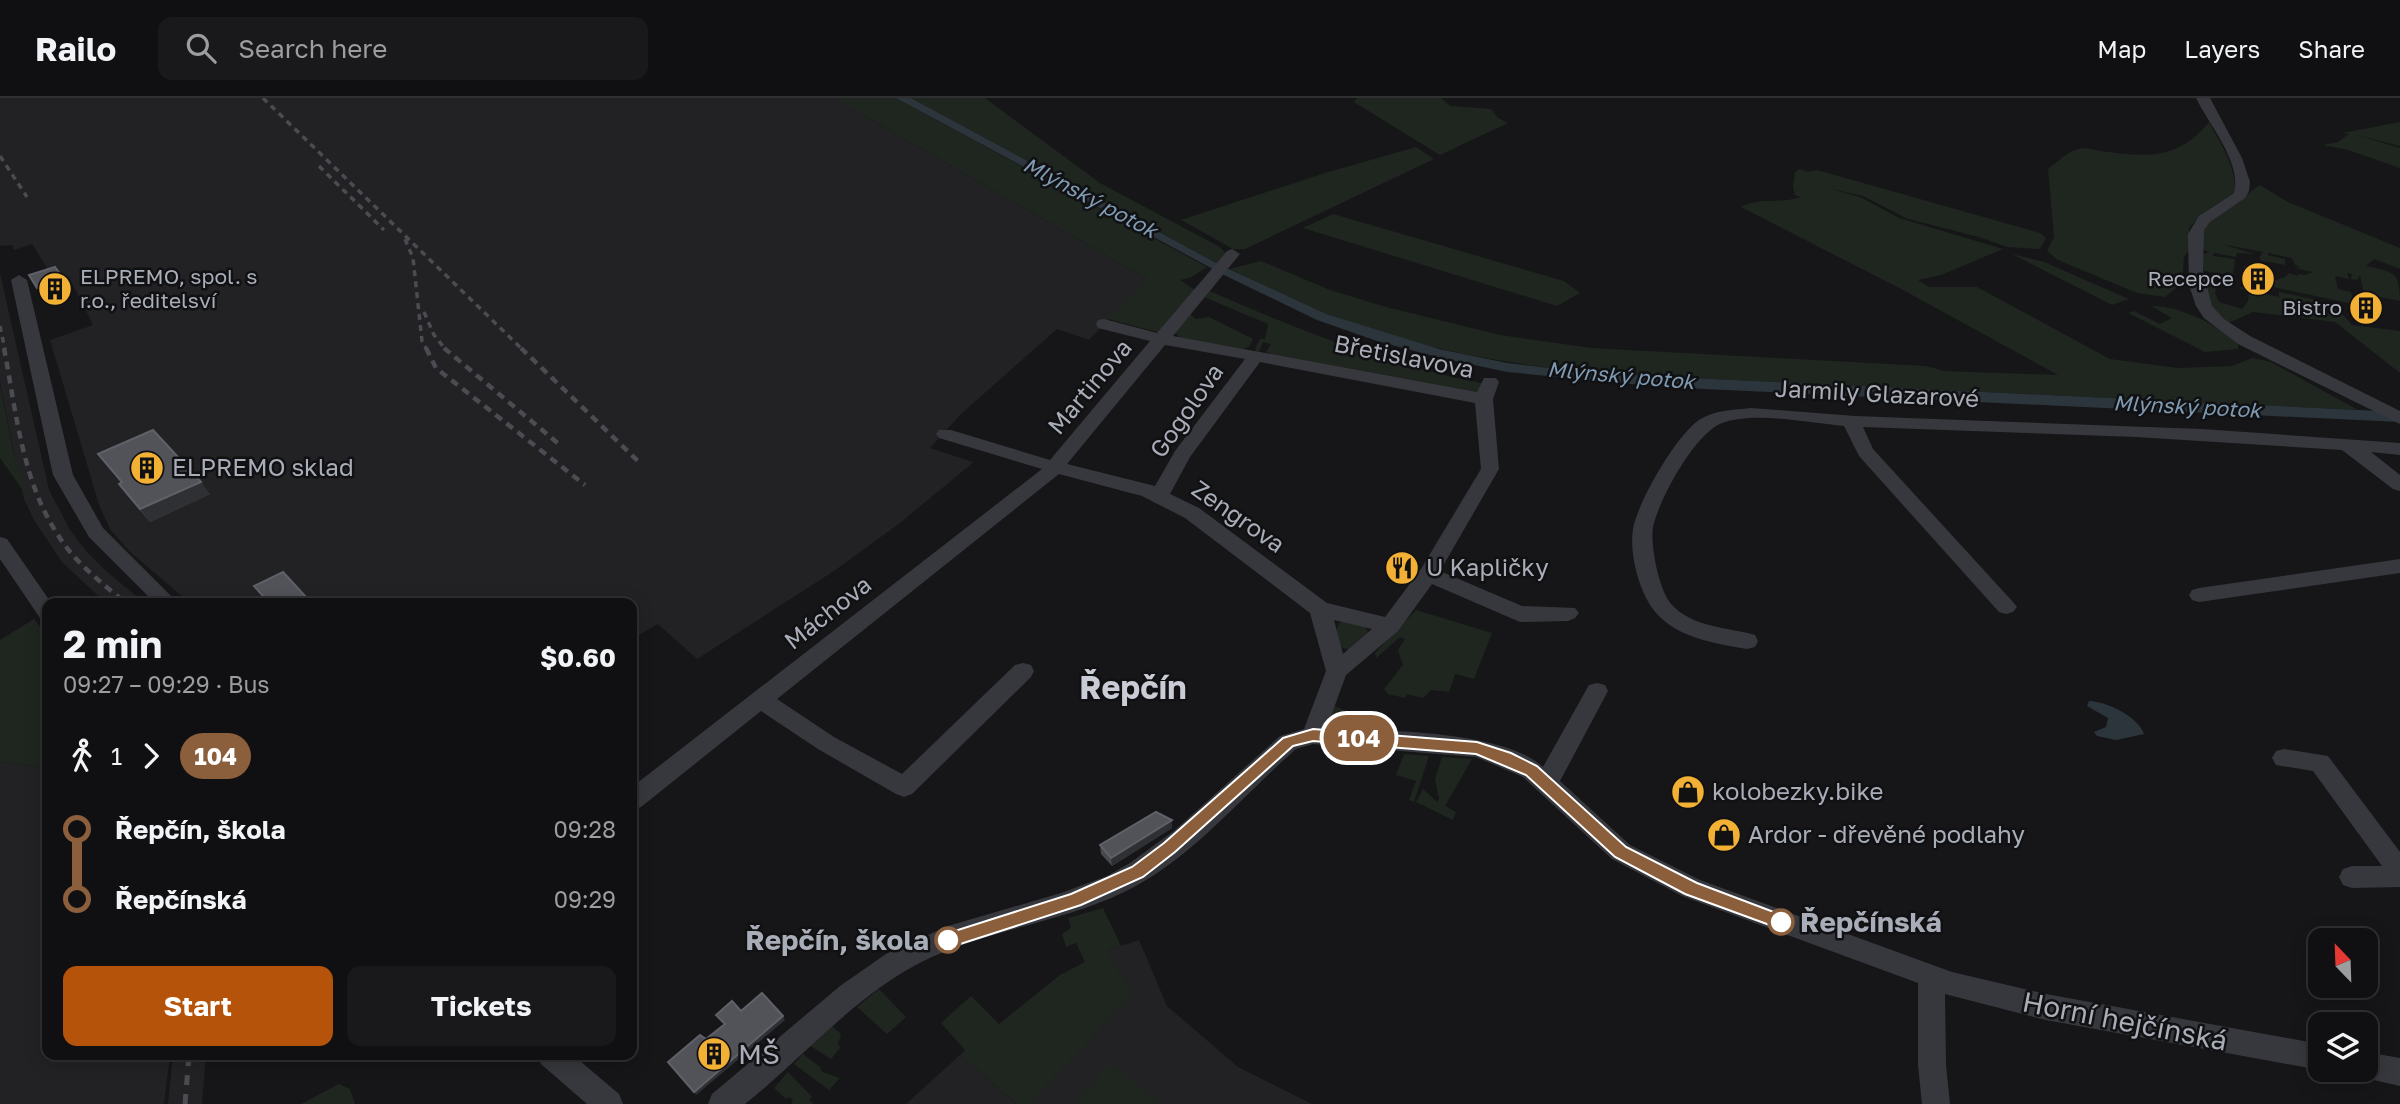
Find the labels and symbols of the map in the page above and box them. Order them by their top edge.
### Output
water label: Mlýnský potok [1019,151,1164,244]
building icon: Recepce [2239,260,2277,298]
place label: ELPREMO, spol. s r.o., ředitelsví [80,263,257,313]
place label: Recepce [2148,265,2234,291]
building icon: ELPREMO, spol. s r.o., ředitelsví [36,270,74,308]
building icon: Bistro [2347,289,2385,327]
place label: Bistro [2282,294,2342,320]
street label: Břetislavova [1332,328,1477,383]
street label: Martinova [1041,333,1137,439]
water label: Mlýnský potok [1546,356,1698,395]
street label: Gogolova [1143,358,1229,463]
street label: Jarmily Glazarové [1774,373,1980,412]
water label: Mlýnský potok [2113,389,2264,423]
building icon: ELPREMO sklad [128,449,166,487]
place label: ELPREMO sklad [172,452,354,481]
street label: Zengrova [1187,473,1291,558]
restaurant icon: U Kapličky [1383,549,1421,587]
place label: U Kapličky [1426,552,1549,581]
street label: Máchova [778,569,876,655]
district label: Řepčín [1079,668,1187,706]
line badge: 104 [1319,715,1399,761]
shop icon: kolobezky.bike [1669,773,1707,811]
place label: kolobezky.bike [1712,776,1883,805]
shop icon: Ardor - dřevěné podlahy [1705,816,1743,854]
place label: Ardor - dřevěné podlahy [1748,819,2025,848]
place label: Řepčínská [1800,905,1942,938]
marker: Řepčínská [1768,909,1794,935]
place label: Řepčín, škola [745,923,929,956]
marker: Řepčín, škola [935,927,961,953]
north arrow [2308,928,2378,998]
street label: Horní hejčínská [2020,984,2230,1057]
building icon: MŠ [695,1035,733,1073]
place label: MŠ [738,1037,780,1070]

